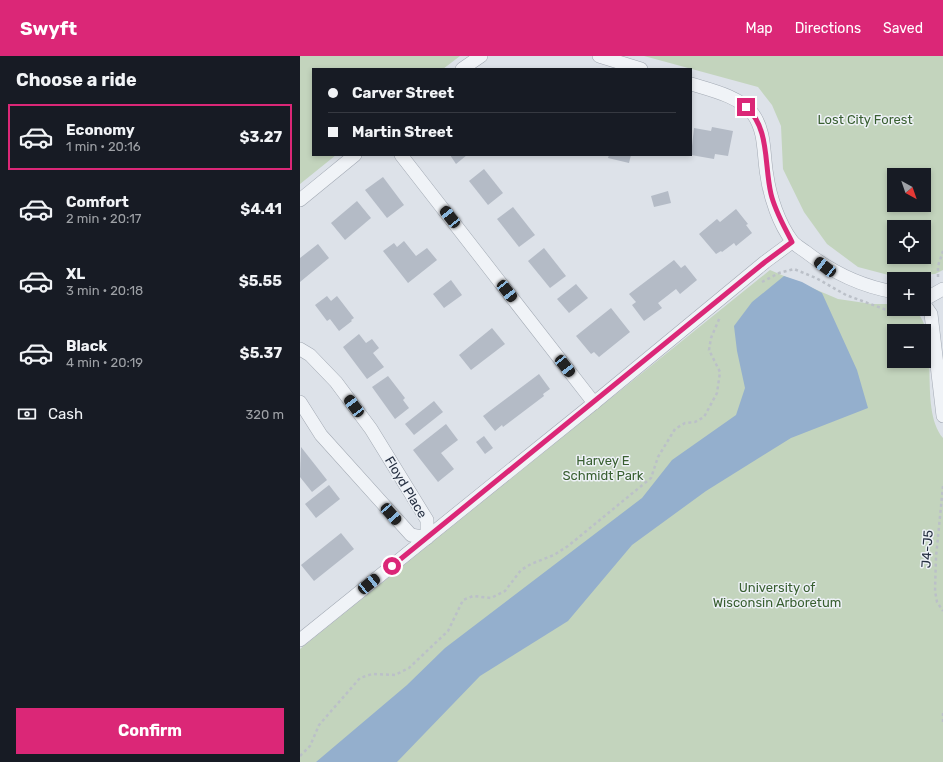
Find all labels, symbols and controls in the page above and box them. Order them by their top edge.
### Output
text: Swyft [20,17,77,40]
text: Map [746,20,773,37]
text: Directions [795,20,861,37]
text: Saved [883,20,923,37]
text: Choose a ride [16,69,137,91]
text: Carver Street [352,84,454,102]
route end [737,98,755,116]
park label: Lost City Forest [817,112,913,127]
icon: car [18,119,54,155]
text: Economy [66,121,135,139]
text: Martin Street [352,123,453,141]
text: $3.27 [239,128,282,146]
text: 1 min · 20:16 [66,139,141,154]
north arrow [887,168,931,212]
map controls [887,168,931,368]
icon: car [18,191,54,227]
text: Comfort [66,193,129,211]
text: $4.41 [240,200,282,218]
car [438,204,462,230]
text: 2 min · 20:17 [66,211,142,226]
button: locate [887,220,931,264]
car [812,255,838,279]
icon: car [18,263,54,299]
text: XL [66,265,85,283]
text: $5.55 [239,272,282,290]
button: + [887,272,931,316]
car [495,278,519,304]
text: 3 min · 20:18 [66,283,143,298]
button: − [887,324,931,368]
icon: car [18,335,54,371]
text: Black [66,337,107,355]
text: $5.37 [240,344,282,362]
car [553,353,577,379]
text: 4 min · 20:19 [66,355,143,370]
car [342,393,366,419]
icon: cash [16,403,38,425]
text: Cash [48,405,83,423]
text: 320 m [246,407,284,422]
park label: Harvey E Schmidt Park [563,453,644,483]
street label: Floyd Place [382,454,430,520]
car [379,501,403,527]
street label: J4-J5 [918,529,936,569]
route start [383,557,401,575]
car [356,572,382,596]
park label: University of Wisconsin Arboretum [713,580,841,610]
button: Confirm [16,708,284,754]

